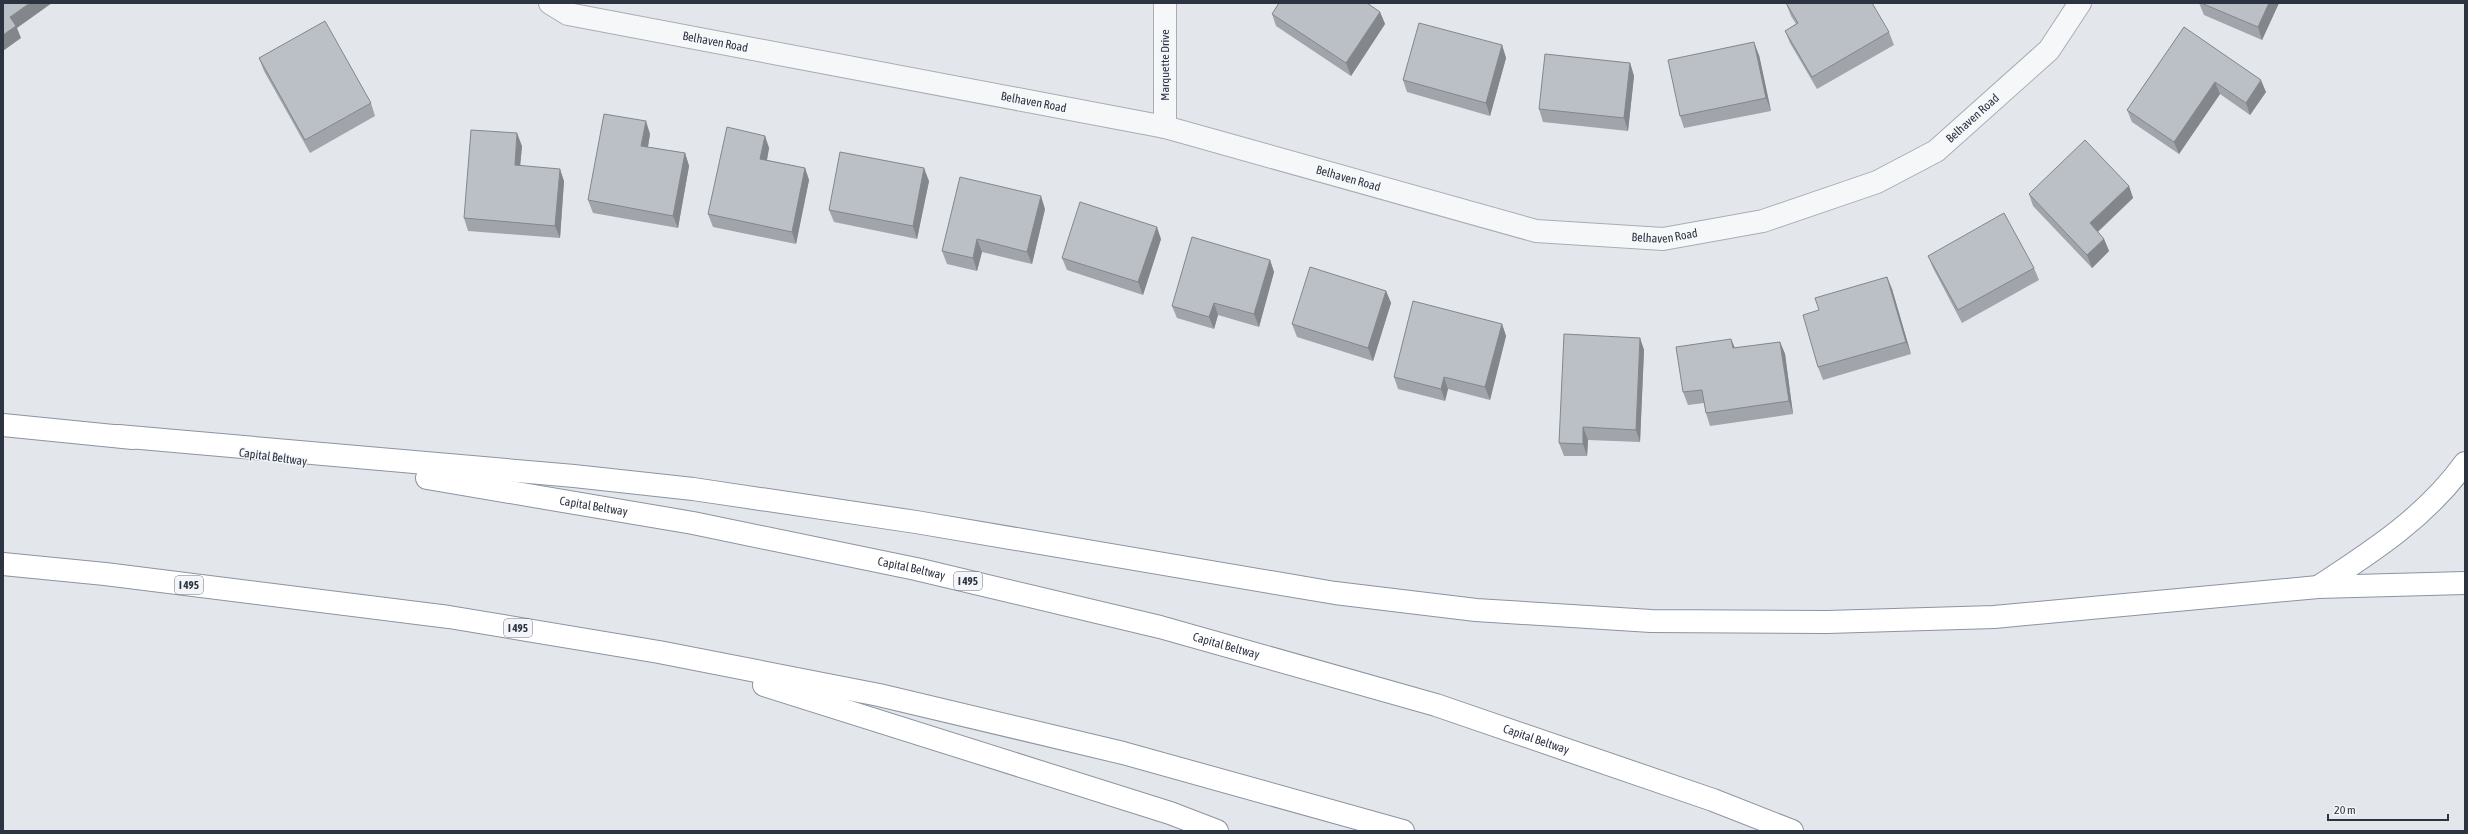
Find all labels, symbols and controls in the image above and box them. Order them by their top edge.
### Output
street label: Belhaven Road [681,29,749,55]
street label: Marquette Drive [1158,29,1172,101]
street label: Belhaven Road [1000,89,1068,115]
street label: Belhaven Road [1943,91,2002,146]
street label: Belhaven Road [1314,163,1382,194]
street label: Belhaven Road [1631,226,1699,246]
street label: Capital Beltway [238,445,308,469]
street label: Capital Beltway [559,494,629,519]
street label: Capital Beltway [877,554,947,583]
road number: I 495 [954,572,982,590]
road number: I 495 [175,576,203,594]
road number: I 495 [504,619,532,637]
street label: Capital Beltway [1191,630,1261,662]
street label: Capital Beltway [1501,722,1571,757]
scale bar [2328,796,2448,822]
text: 20 m [2334,803,2356,817]

